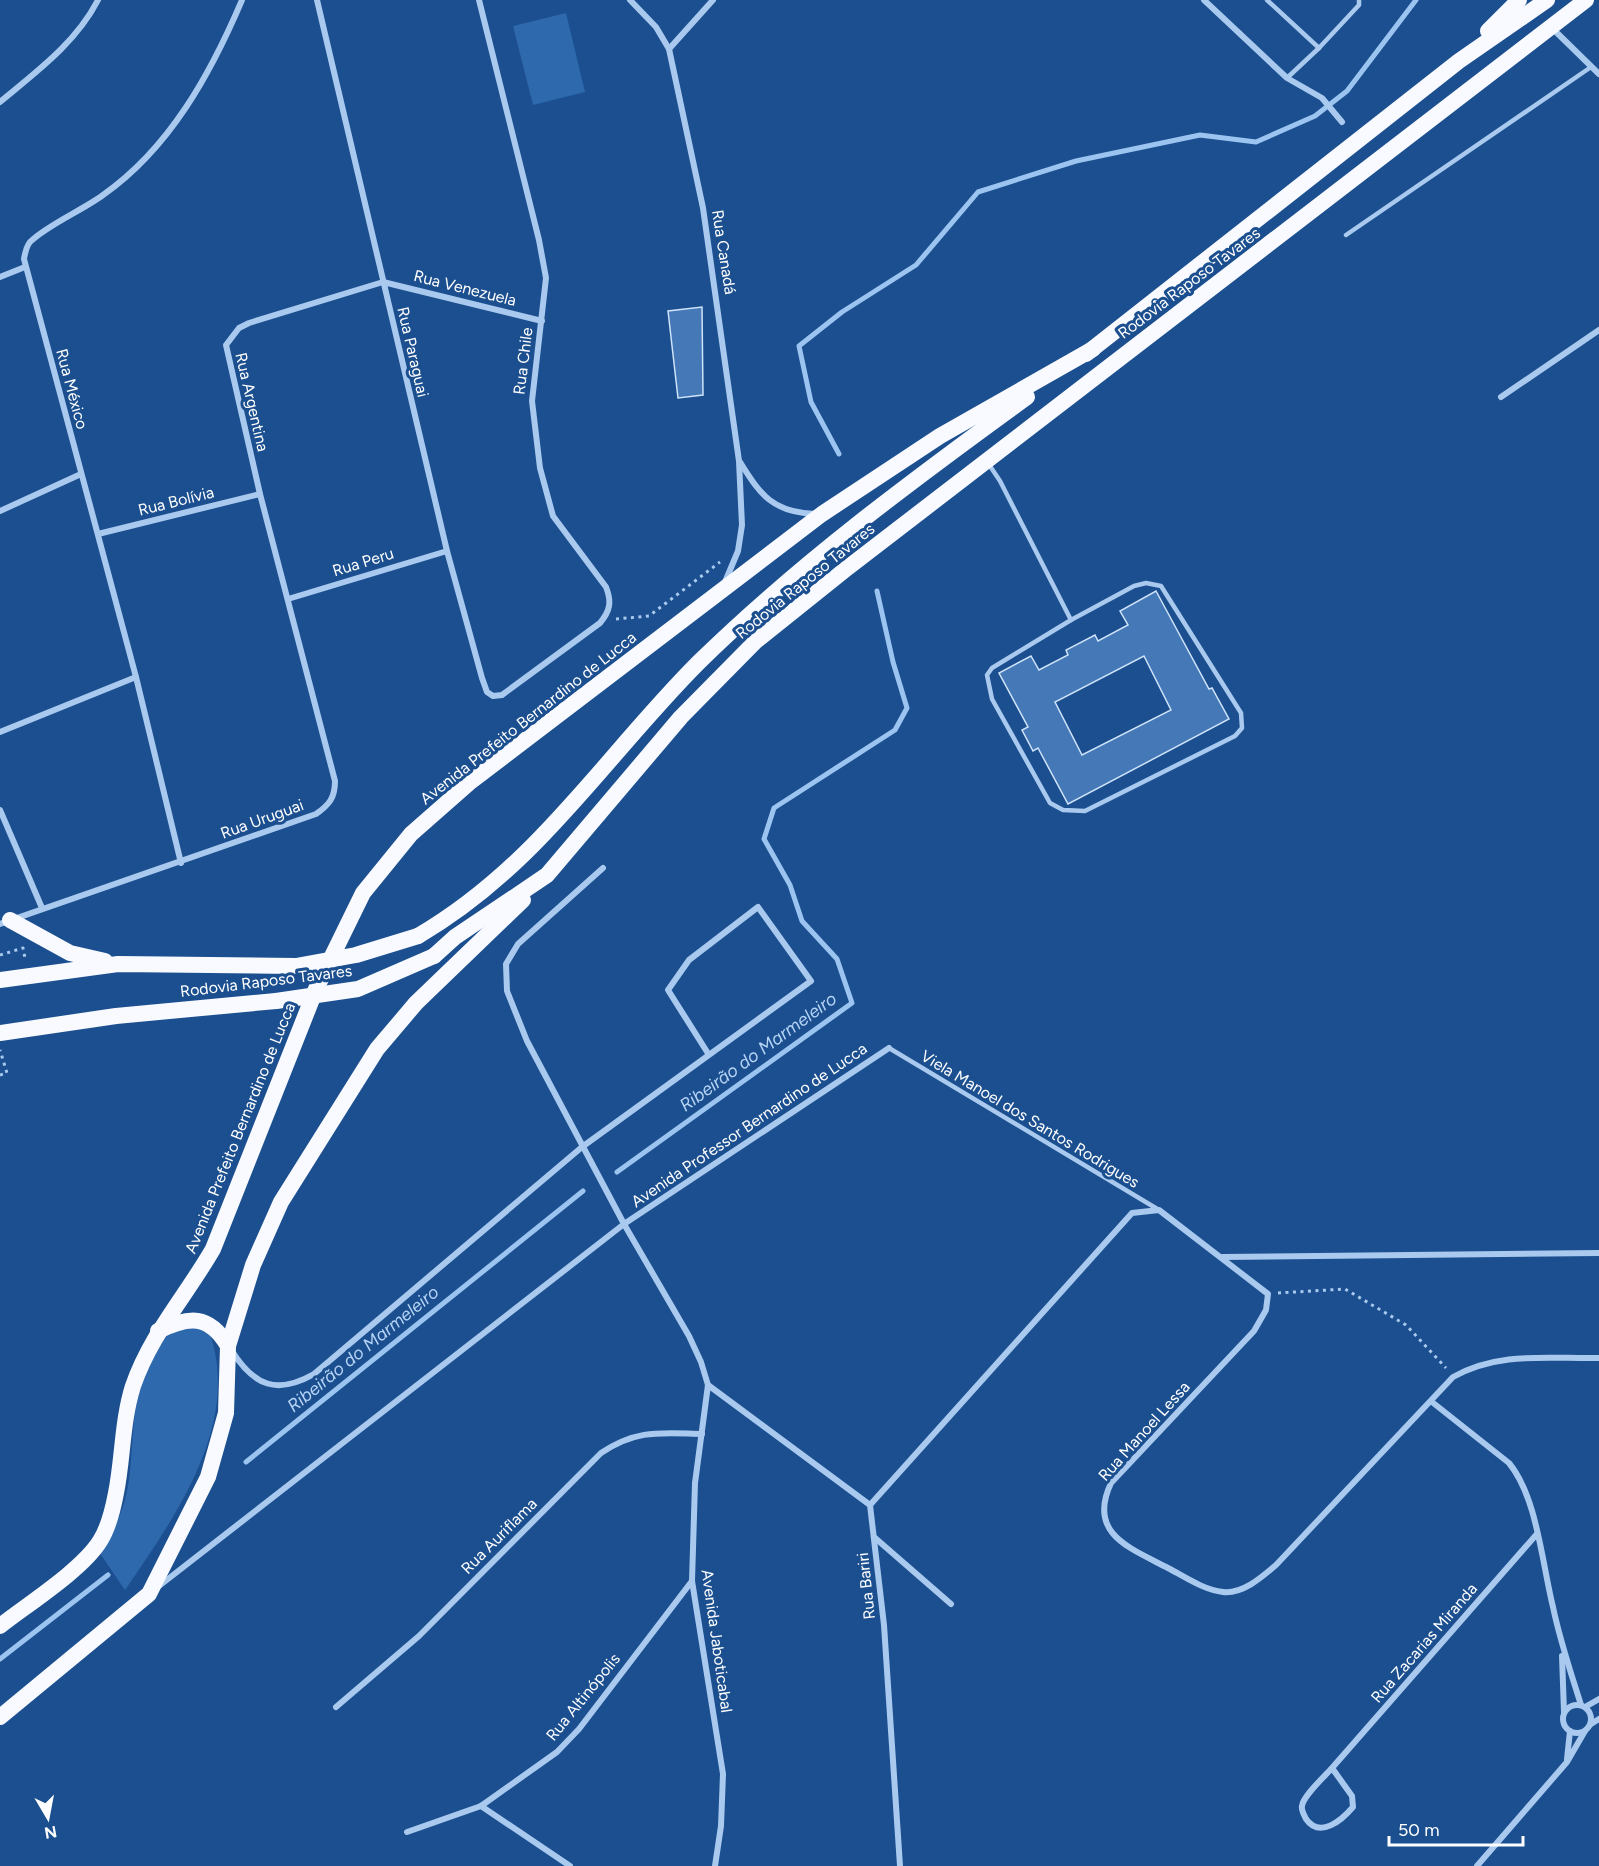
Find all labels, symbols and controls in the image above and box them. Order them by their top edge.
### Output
street label: Rua Canadá [708,208,740,296]
street label: Rodovia Raposo Tavares [1114,223,1264,343]
street label: Rua Venezuela [412,266,518,310]
street label: Rua Paraguai [393,305,433,399]
street label: Rua Chile [509,326,537,396]
street label: Rua México [52,347,92,431]
street label: Rua Argentina [231,351,273,453]
street label: Rua Bolívia [136,482,216,520]
street label: Rodovia Raposo Tavares [732,519,878,643]
street label: Rua Peru [330,544,396,580]
street label: Avenida Prefeito Bernardino de Lucca [416,628,640,808]
street label: Rua Uruguai [218,795,306,843]
street label: Rodovia Raposo Tavares [179,961,353,1001]
water label: Ribeirão do Marmeleiro [675,988,841,1116]
street label: Avenida Prefeito Bernardino de Lucca [181,1000,299,1256]
street label: Avenida Professor Bernardino de Lucca [628,1039,870,1211]
street label: Viela Manoel dos Santos Rodrigues [917,1046,1143,1192]
water label: Ribeirão do Marmeleiro [283,1281,443,1417]
street label: Rua Manoel Lessa [1094,1377,1194,1485]
street label: Rua Auriflama [457,1494,541,1578]
street label: Rua Bariri [853,1552,879,1620]
street label: Avenida Jaboticabal [698,1568,736,1714]
street label: Rua Zacarias Miranda [1367,1579,1481,1707]
street label: Rua Altinópolis [542,1650,624,1744]
north arrow [18,1788,78,1848]
scale bar [1389,1809,1522,1847]
text: 50 m [1398,1819,1440,1841]
text: N [43,1822,58,1843]

